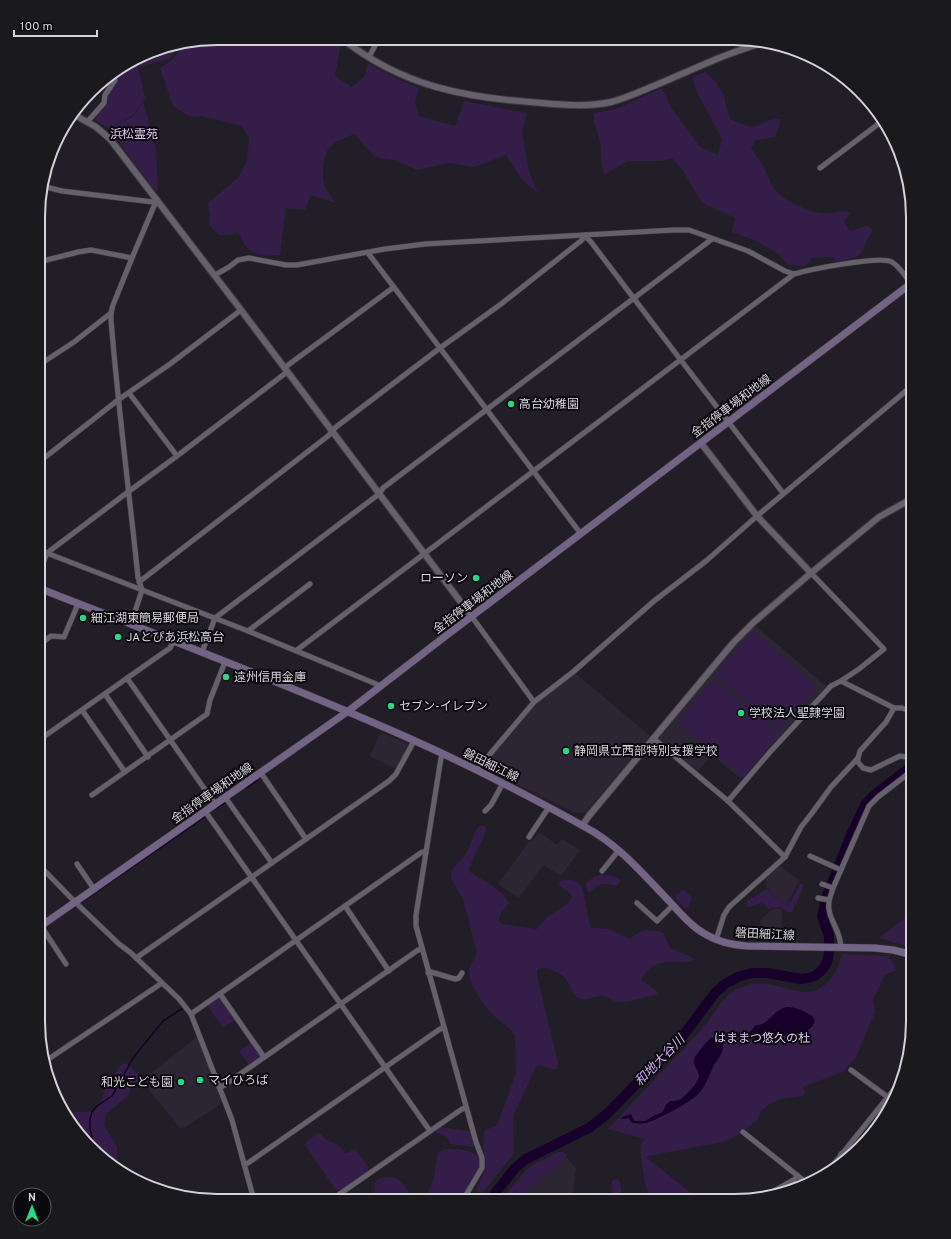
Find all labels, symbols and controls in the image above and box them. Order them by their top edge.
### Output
scale bar [14,12,97,38]
text: 100 m [20,19,53,35]
park label: 浜松霊苑 [110,127,158,143]
street label: 金指停車場和地線 [688,372,775,442]
place label: 高台幼稚園 [519,397,579,413]
marker: 高台幼稚園 [506,399,516,409]
street label: 金指停車場和地線 [430,568,517,638]
place label: ローソン [420,571,468,587]
marker: ローソン [471,573,481,583]
place label: 細江湖東簡易郵便局 [91,611,199,627]
marker: 細江湖東簡易郵便局 [78,613,88,623]
place label: JAとぴあ浜松高台 [126,630,224,646]
marker: JAとぴあ浜松高台 [113,632,123,642]
place label: 遠州信用金庫 [234,670,306,686]
marker: 遠州信用金庫 [221,672,231,682]
place label: セブン-イレブン [399,699,488,715]
marker: セブン-イレブン [386,701,396,711]
place label: 学校法人聖隷学園 [749,706,845,722]
marker: 学校法人聖隷学園 [736,708,746,718]
place label: 静岡県立西部特別支援学校 [574,744,718,760]
street label: 磐田細江線 [460,746,521,786]
marker: 静岡県立西部特別支援学校 [561,746,571,756]
street label: 金指停車場和地線 [169,760,256,828]
street label: 磐田細江線 [735,925,795,945]
water label: 和地大谷川 [632,1031,690,1090]
park label: はままつ悠久の杜 [714,1031,810,1047]
place label: マイひろば [208,1073,268,1089]
place label: 和光こども園 [101,1075,173,1091]
marker: マイひろば [195,1075,205,1085]
marker: 和光こども園 [176,1077,186,1087]
north arrow [12,1187,52,1227]
text: N [28,1191,36,1205]

